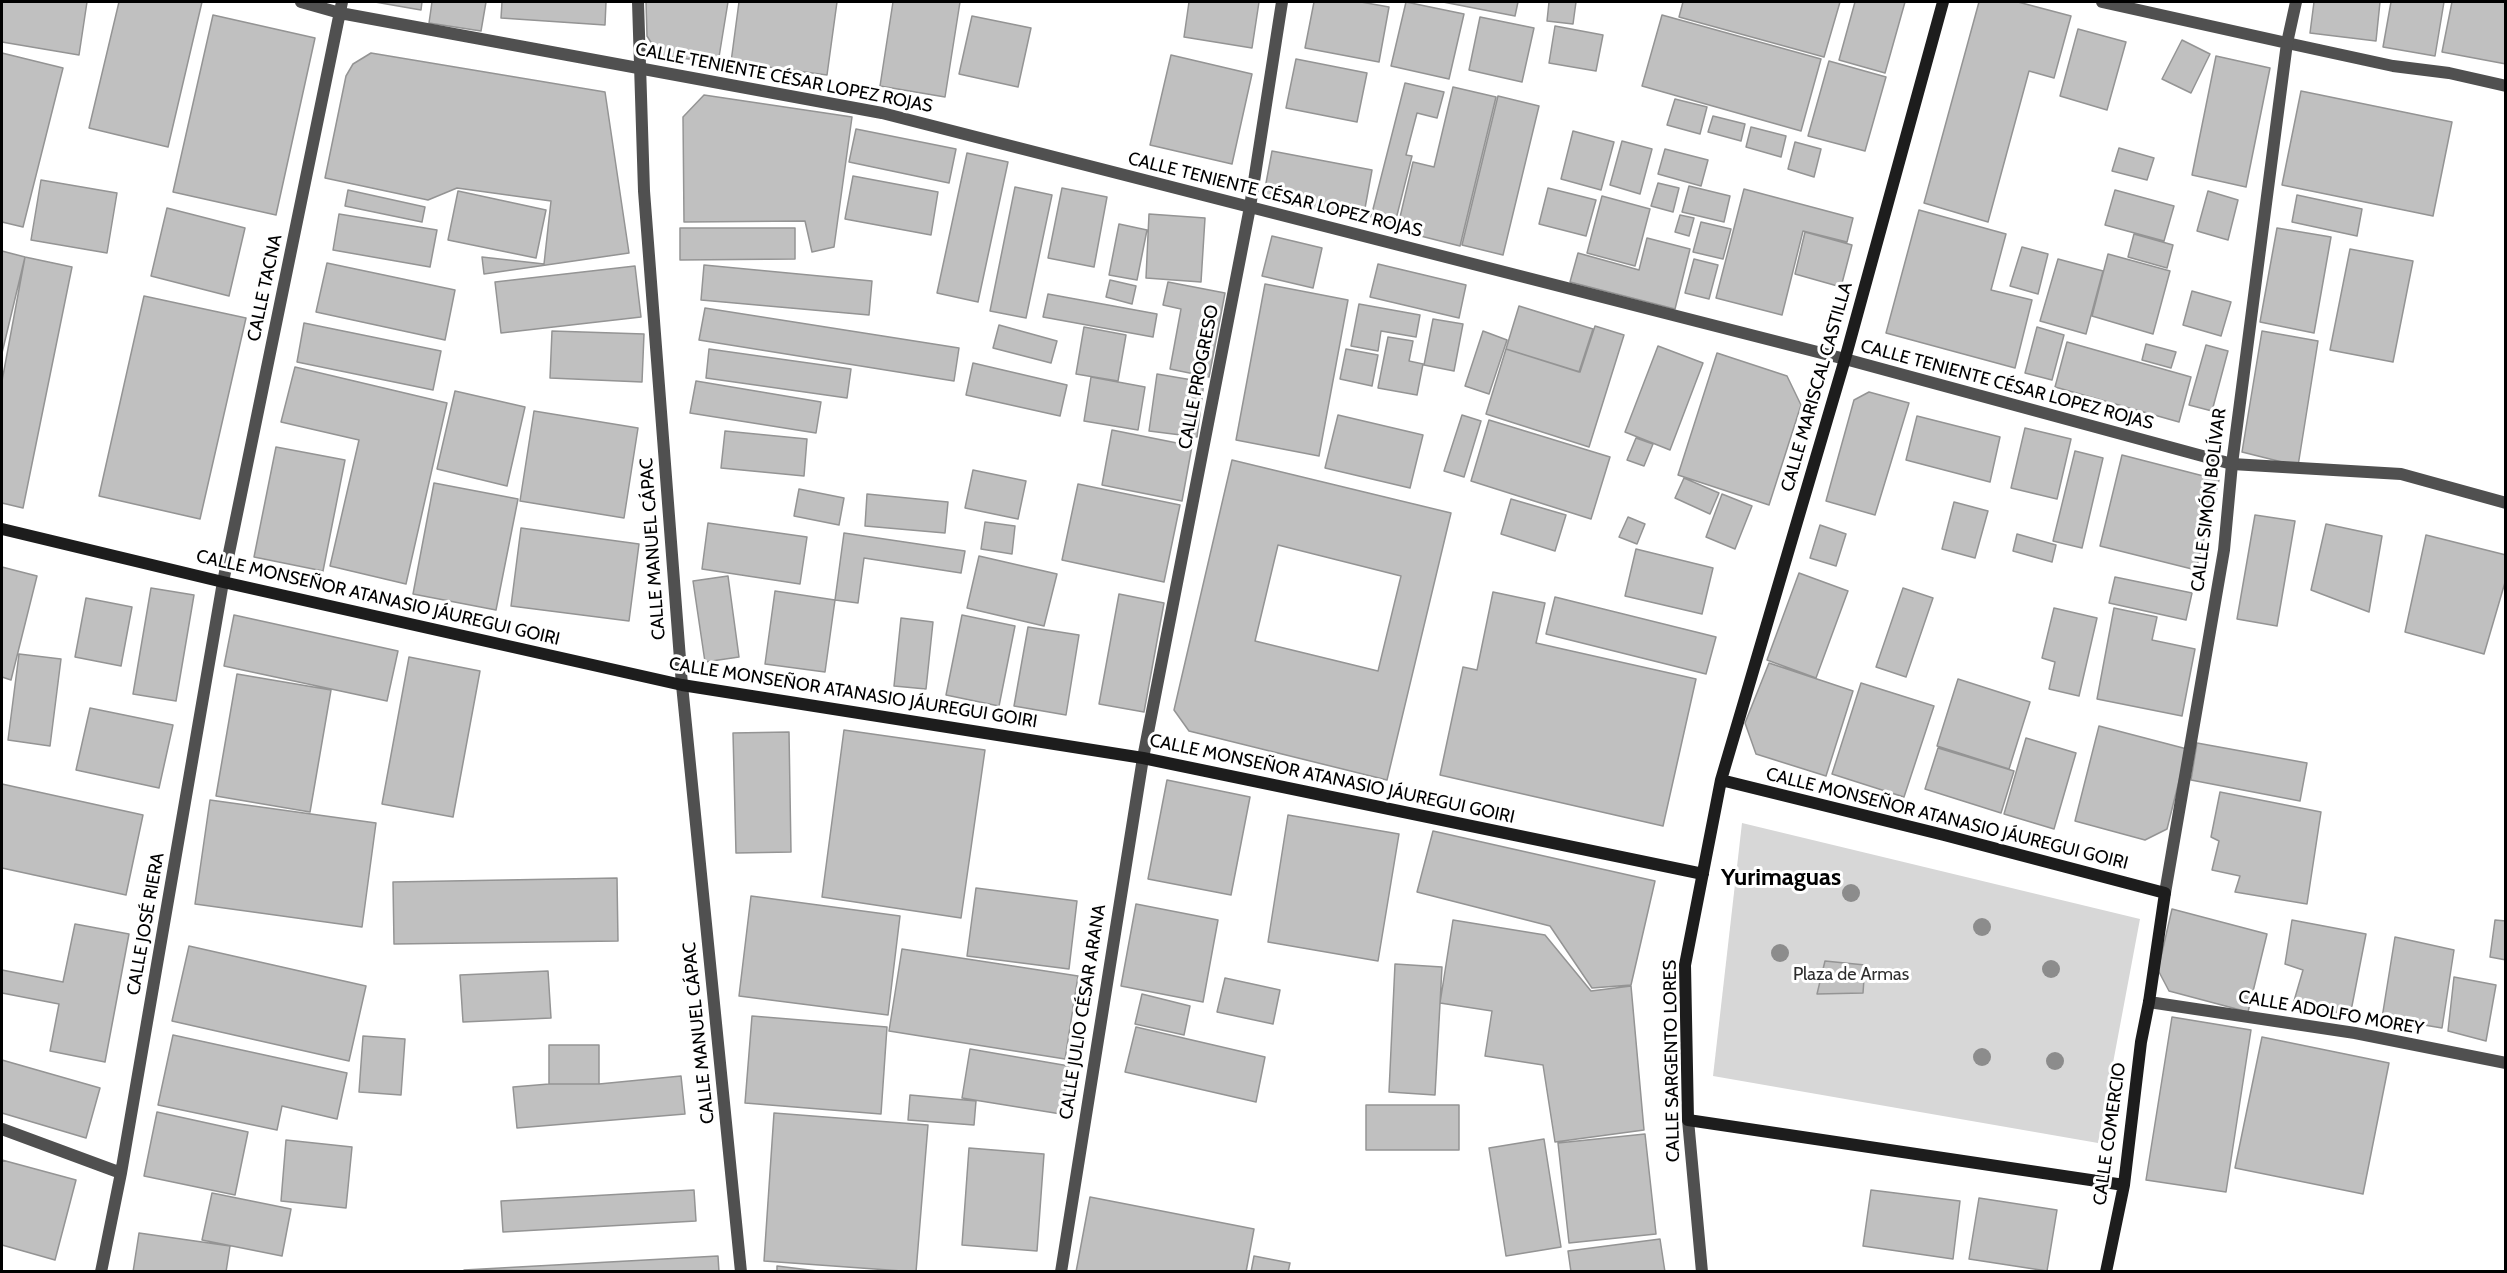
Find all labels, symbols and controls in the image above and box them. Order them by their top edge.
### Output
street label: CALLE TENIENTE CÉSAR LOPEZ ROJAS [633,39,935,117]
street label: CALLE TENIENTE CÉSAR LOPEZ ROJAS [1126,148,1424,242]
street label: CALLE TACNA [243,233,287,343]
street label: CALLE MARISCAL CASTILLA [1777,280,1857,494]
street label: CALLE PROGRESO [1174,303,1224,451]
street label: CALLE TENIENTE CÉSAR LOPEZ ROJAS [1858,335,2156,435]
street label: CALLE SIMÓN BOLÍVAR [2187,407,2231,593]
street label: CALLE MANUEL CÁPAC [636,457,670,641]
street label: CALLE MONSEÑOR ATANASIO JÁUREGUI GOIRI [194,546,562,650]
street label: CALLE MONSEÑOR ATANASIO JÁUREGUI GOIRI [667,653,1039,733]
street label: CALLE MONSEÑOR ATANASIO JÁUREGUI GOIRI [1148,730,1516,828]
street label: CALLE MONSEÑOR ATANASIO JÁUREGUI GOIRI [1764,763,2130,875]
street label: CALLE JOSÉ RIERA [123,851,169,997]
district label: Yurimaguas [1721,864,1841,892]
street label: CALLE JULIO CÉSAR ARANA [1055,903,1111,1121]
street label: CALLE MANUEL CÁPAC [679,941,719,1125]
street label: CALLE SARGENTO LORES [1659,960,1685,1162]
park label: Plaza de Armas [1793,964,1909,986]
street label: CALLE ADOLFO MOREY [2237,986,2425,1040]
street label: CALLE COMERCIO [2089,1061,2131,1207]

